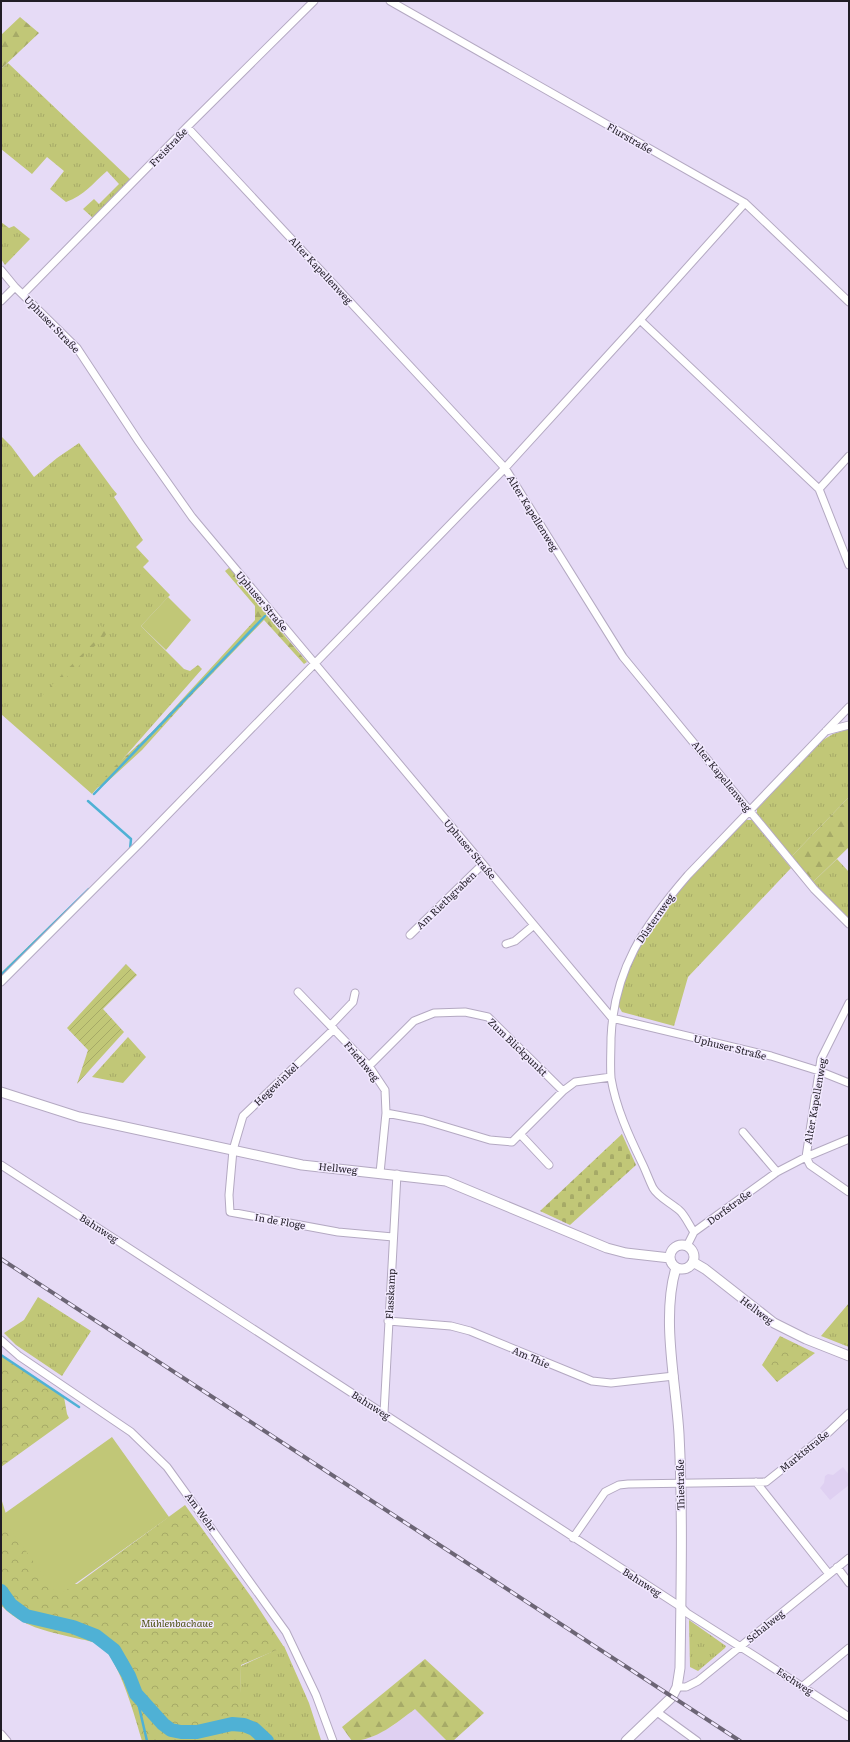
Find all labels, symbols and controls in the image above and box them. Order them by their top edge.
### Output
street label: Flurstraße [605,118,656,157]
street label: Freistraße [145,124,190,170]
street label: Alter Kapellenweg [286,233,357,307]
street label: Uphuser Straße [21,292,84,356]
street label: Alter Kapellenweg [504,472,563,554]
street label: Uphuser Straße [233,567,292,634]
street label: Alter Kapellenweg [689,737,756,815]
street label: Uphuser Straße [441,815,500,882]
street label: Am Riethgraben [412,867,479,932]
street label: Düsternweg [632,889,678,946]
street label: Zum Blickpunkt [485,1014,552,1079]
street label: Uphuser Straße [692,1030,768,1063]
street label: Friethweg [341,1037,384,1084]
street label: Alter Kapellenweg [800,1056,830,1145]
street label: Hegewinkel [250,1058,302,1109]
street label: Hellweg [318,1158,359,1177]
street label: Dorfstraße [703,1185,754,1228]
street label: Bahnweg [77,1209,122,1246]
street label: In de Floge [253,1209,307,1232]
street label: Flasskamp [381,1268,398,1320]
street label: Hellweg [737,1292,778,1328]
street label: Am Thie [510,1342,552,1371]
street label: Bahnweg [349,1386,394,1423]
street label: Marktstraße [776,1426,832,1475]
street label: Thiestraße [672,1459,687,1511]
street label: Am Wehr [182,1489,221,1535]
street label: Bahnweg [620,1563,665,1600]
street label: Schalweg [742,1605,787,1646]
park label: Mühlenbachaue [141,1615,213,1630]
street label: Eschweg [774,1663,817,1698]

